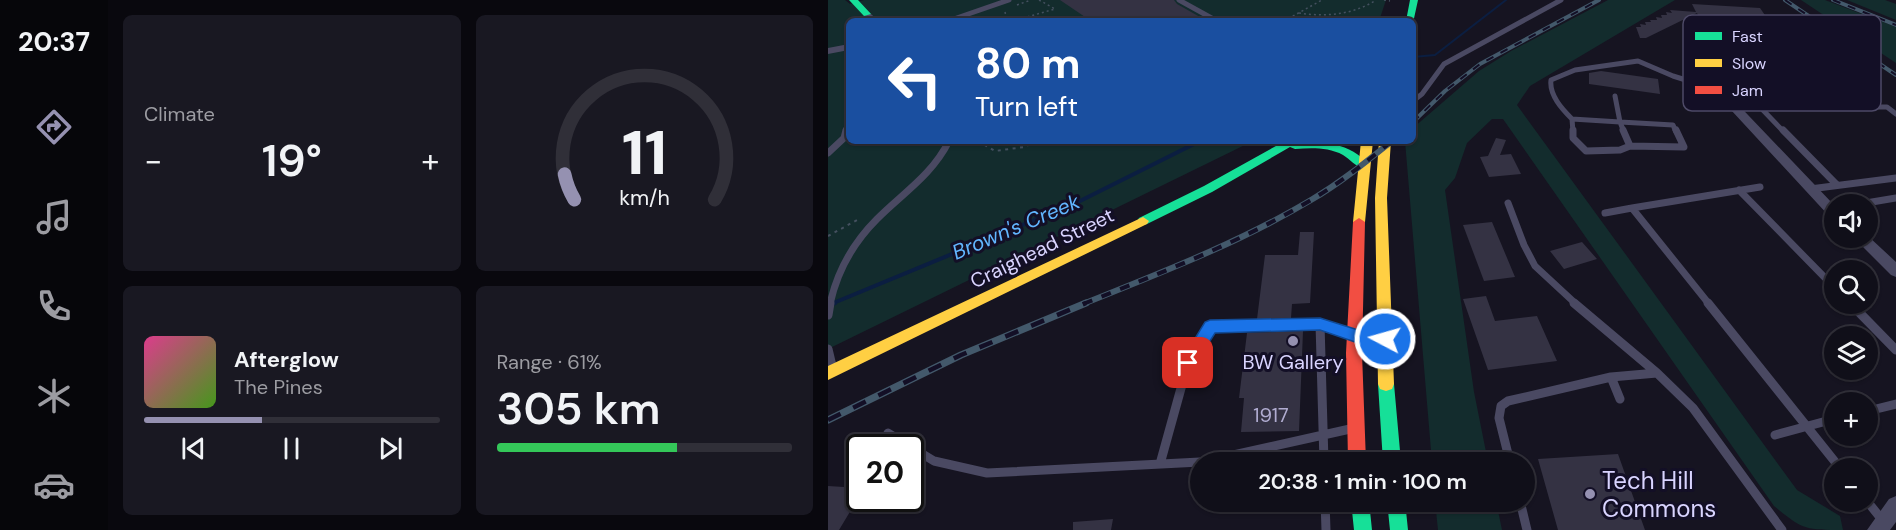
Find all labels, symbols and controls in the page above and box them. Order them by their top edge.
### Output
legend [1683,15,1881,111]
text: 20:37 [18,24,90,59]
text: Fast [1732,26,1763,47]
text: 80 m [975,36,1081,91]
icon: left [876,42,954,120]
text: Slow [1732,53,1766,74]
text: Jam [1732,80,1763,101]
text: Turn left [975,89,1078,124]
text: Climate [144,101,215,127]
icon: directions [33,106,75,148]
text: 11 [622,112,667,193]
text: 19° [262,131,322,190]
text: − [144,139,162,182]
text: + [421,139,440,182]
text: km/h [619,184,670,212]
water label: Brown's Creek [948,187,1084,266]
map controls [1824,194,1878,512]
button: sound [1824,194,1878,248]
icon: music [33,196,75,238]
street label: Craighead Street [966,202,1118,294]
button: search [1824,260,1878,314]
icon: phone [33,285,75,327]
position arrow [1353,307,1417,371]
button: layers [1824,326,1878,380]
marker: BW Gallery [1286,334,1300,348]
pin [1162,337,1213,388]
text: Afterglow [234,345,339,374]
icon: arrive [1171,346,1204,379]
text: Range · 61% [497,349,602,375]
place label: BW Gallery [1242,349,1344,375]
text: The Pines [234,374,323,400]
icon: climate [33,375,75,417]
text: 305 km [497,379,660,438]
button: + [1824,392,1878,446]
house number: 1917 [1253,402,1289,428]
icon: previous [177,432,210,465]
icon: pause [275,432,308,465]
icon: next [374,432,407,465]
speed limit sign: 20 [846,434,924,512]
button: − [1824,458,1878,512]
icon: car [33,464,75,506]
place label: Tech Hill Commons [1602,465,1716,524]
text: 20:38 · 1 min · 100 m [1258,467,1467,496]
marker: Tech Hill Commons [1583,487,1597,501]

